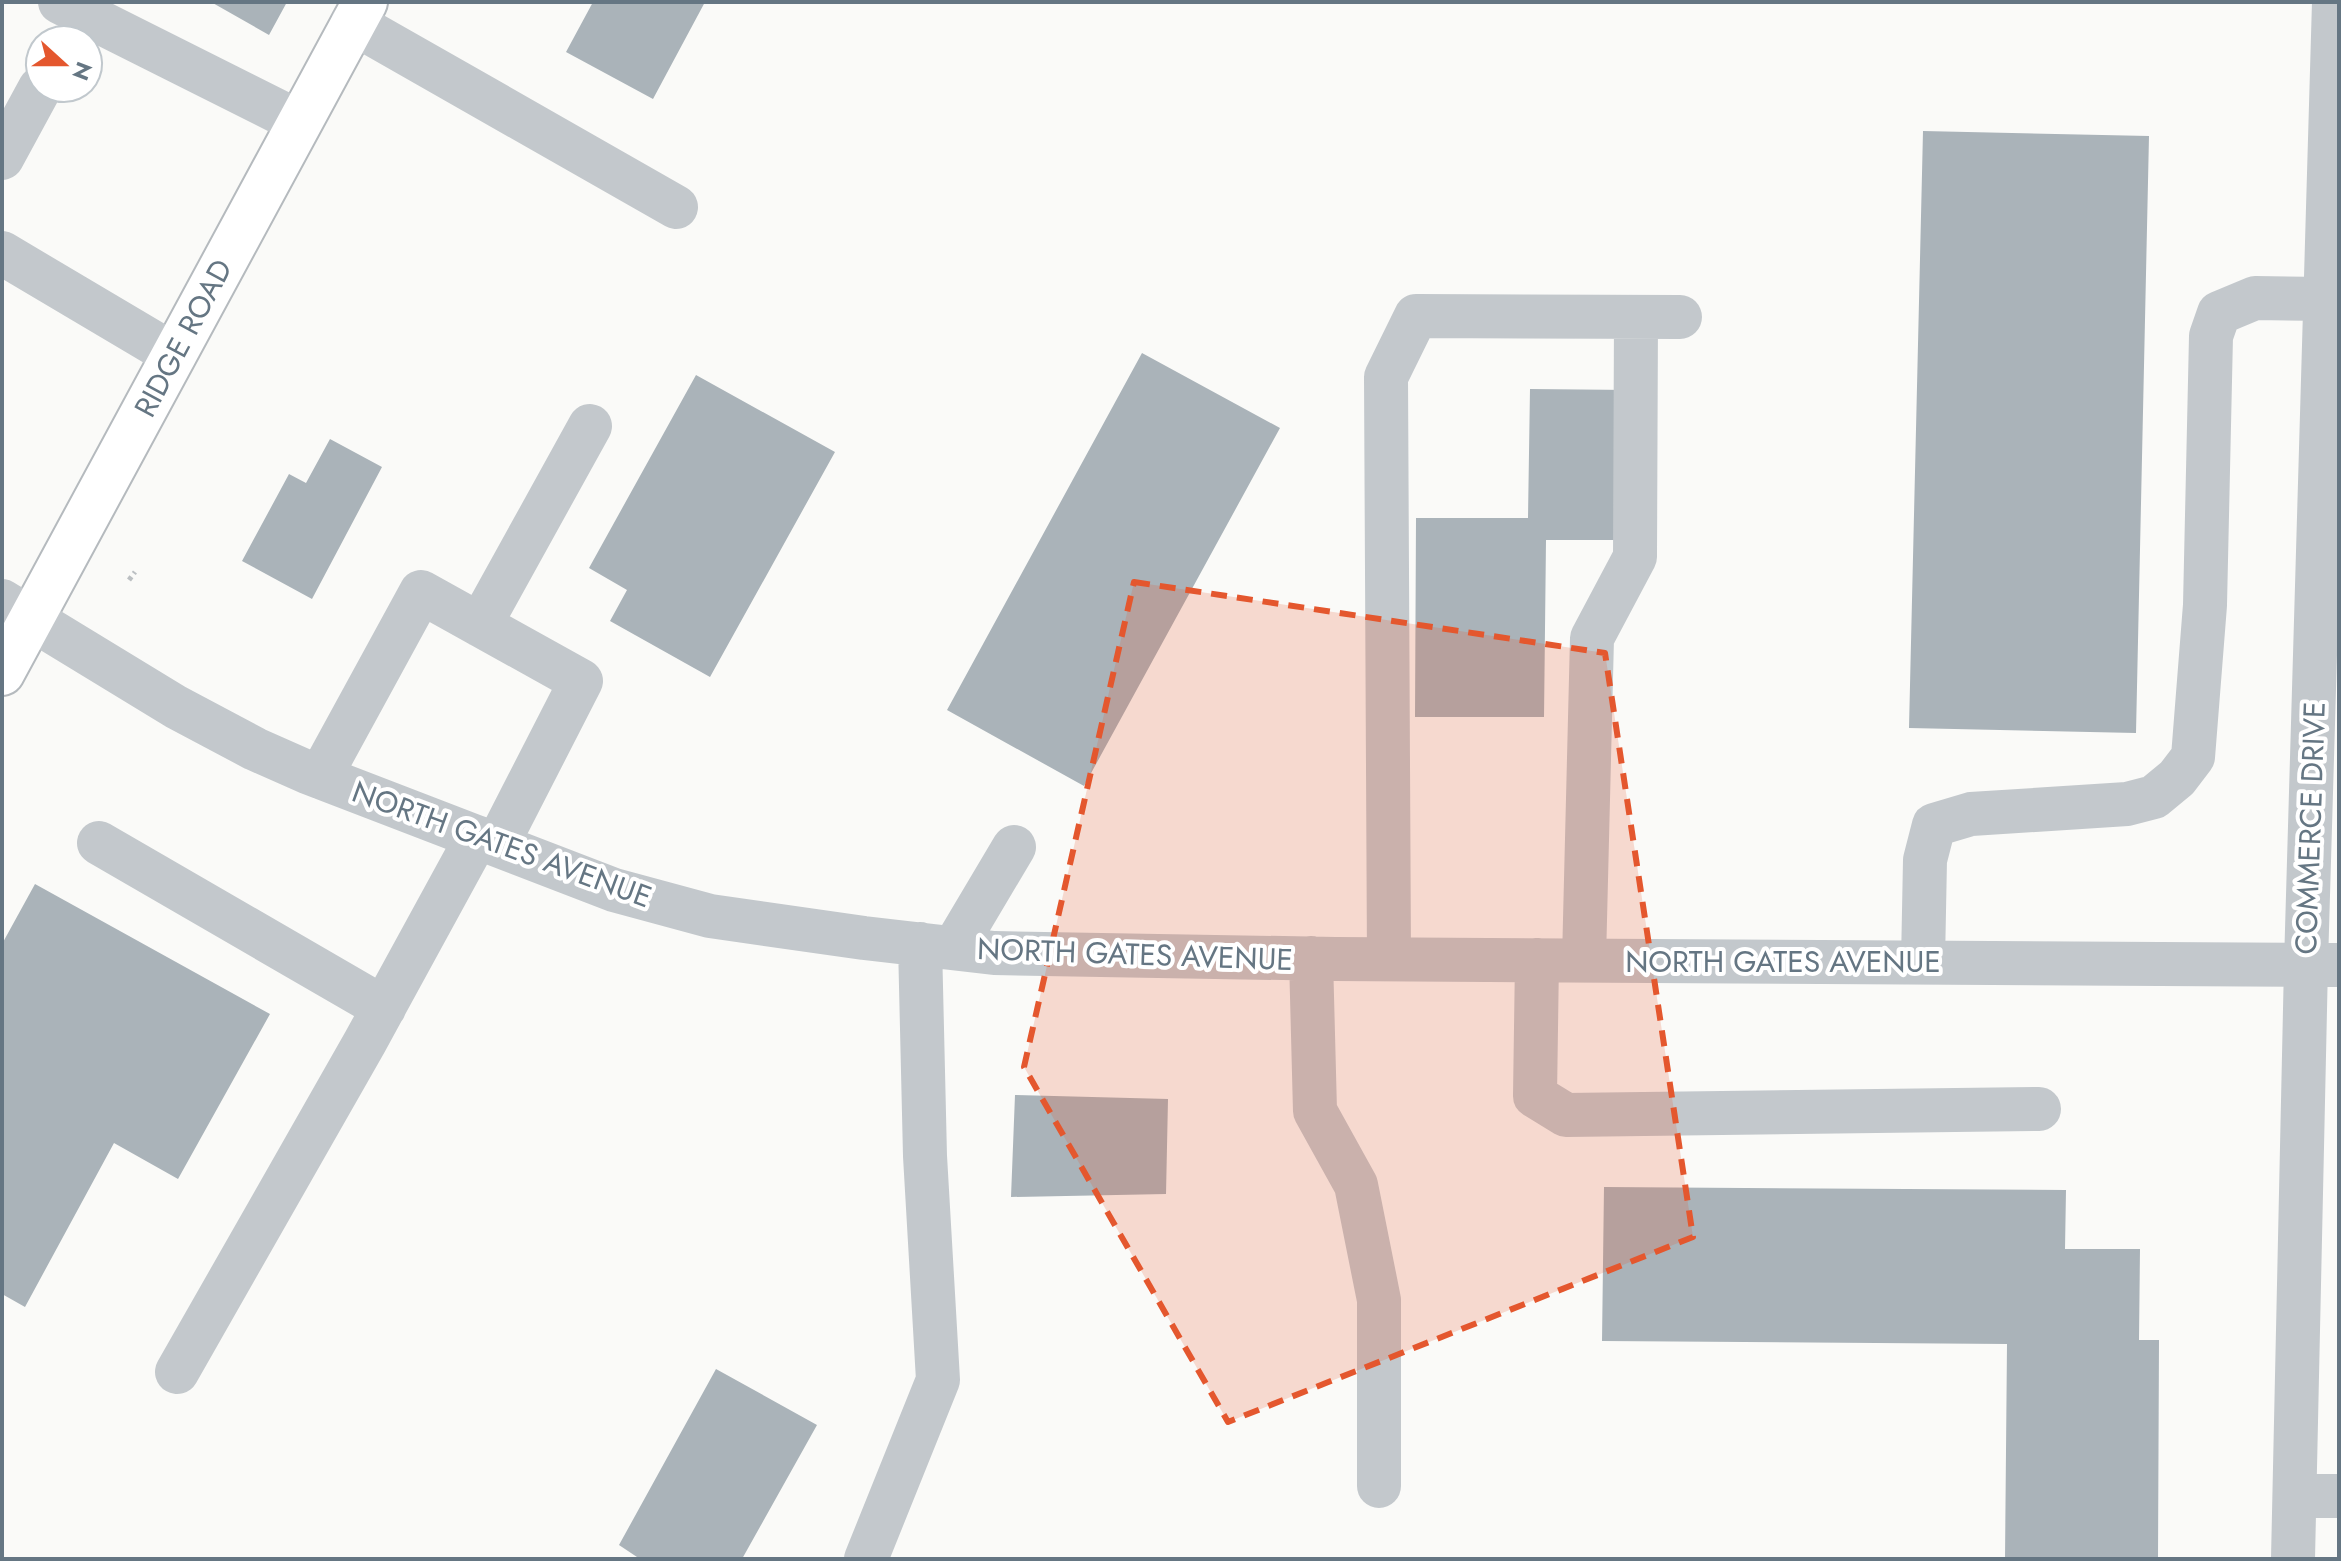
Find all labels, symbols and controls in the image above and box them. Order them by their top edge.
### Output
north arrow [24,24,104,104]
text: N [65,57,101,85]
street label: RIDGE ROAD [123,251,243,425]
street label: COMMERCE DRIVE [2284,701,2336,955]
street label: NORTH GATES AVENUE [346,770,658,918]
street label: NORTH GATES AVENUE [976,927,1294,981]
street label: NORTH GATES AVENUE [1625,940,1941,983]

